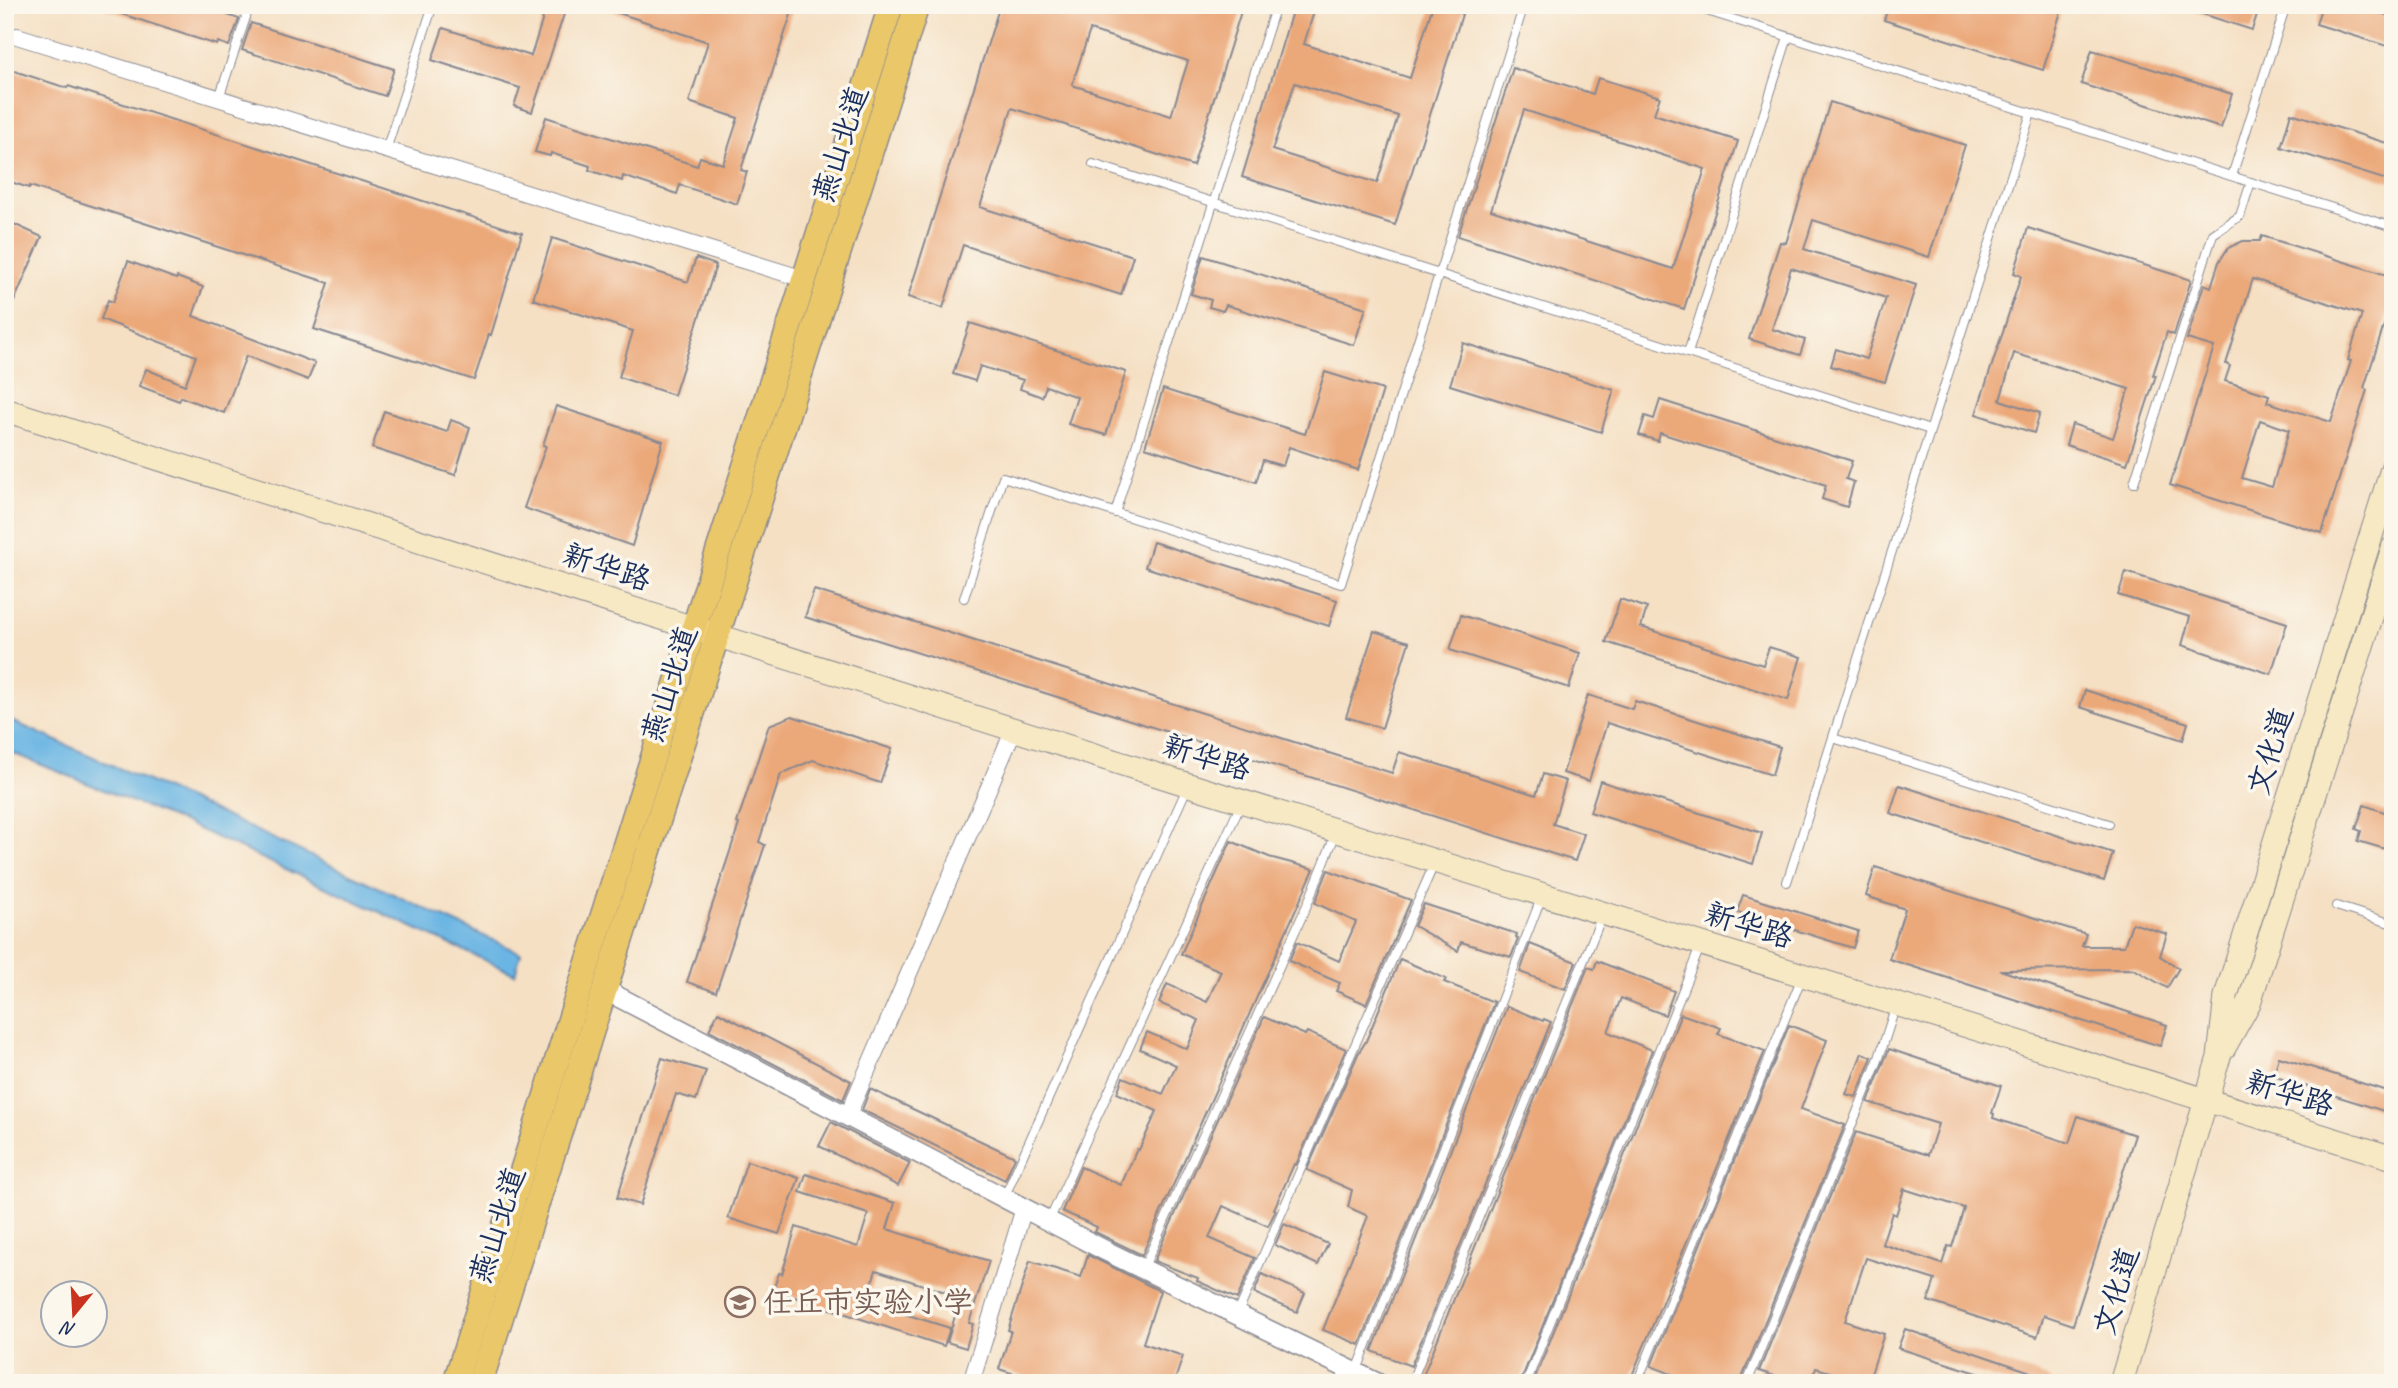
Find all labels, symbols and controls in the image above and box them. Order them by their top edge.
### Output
street label: 燕山北道 [803,81,877,207]
street label: 新华路 [558,535,656,599]
street label: 燕山北道 [632,621,706,747]
street label: 文化道 [2239,702,2301,800]
street label: 新华路 [1158,726,1256,788]
street label: 新华路 [1700,894,1798,956]
street label: 新华路 [2241,1062,2339,1124]
street label: 燕山北道 [460,1162,534,1288]
street label: 文化道 [2085,1242,2147,1340]
north arrow [38,1280,108,1350]
place label: 任丘市实验小学 [763,1283,973,1321]
school or university icon: 任丘市实验小学 [723,1285,757,1319]
text: N [57,1315,78,1342]

